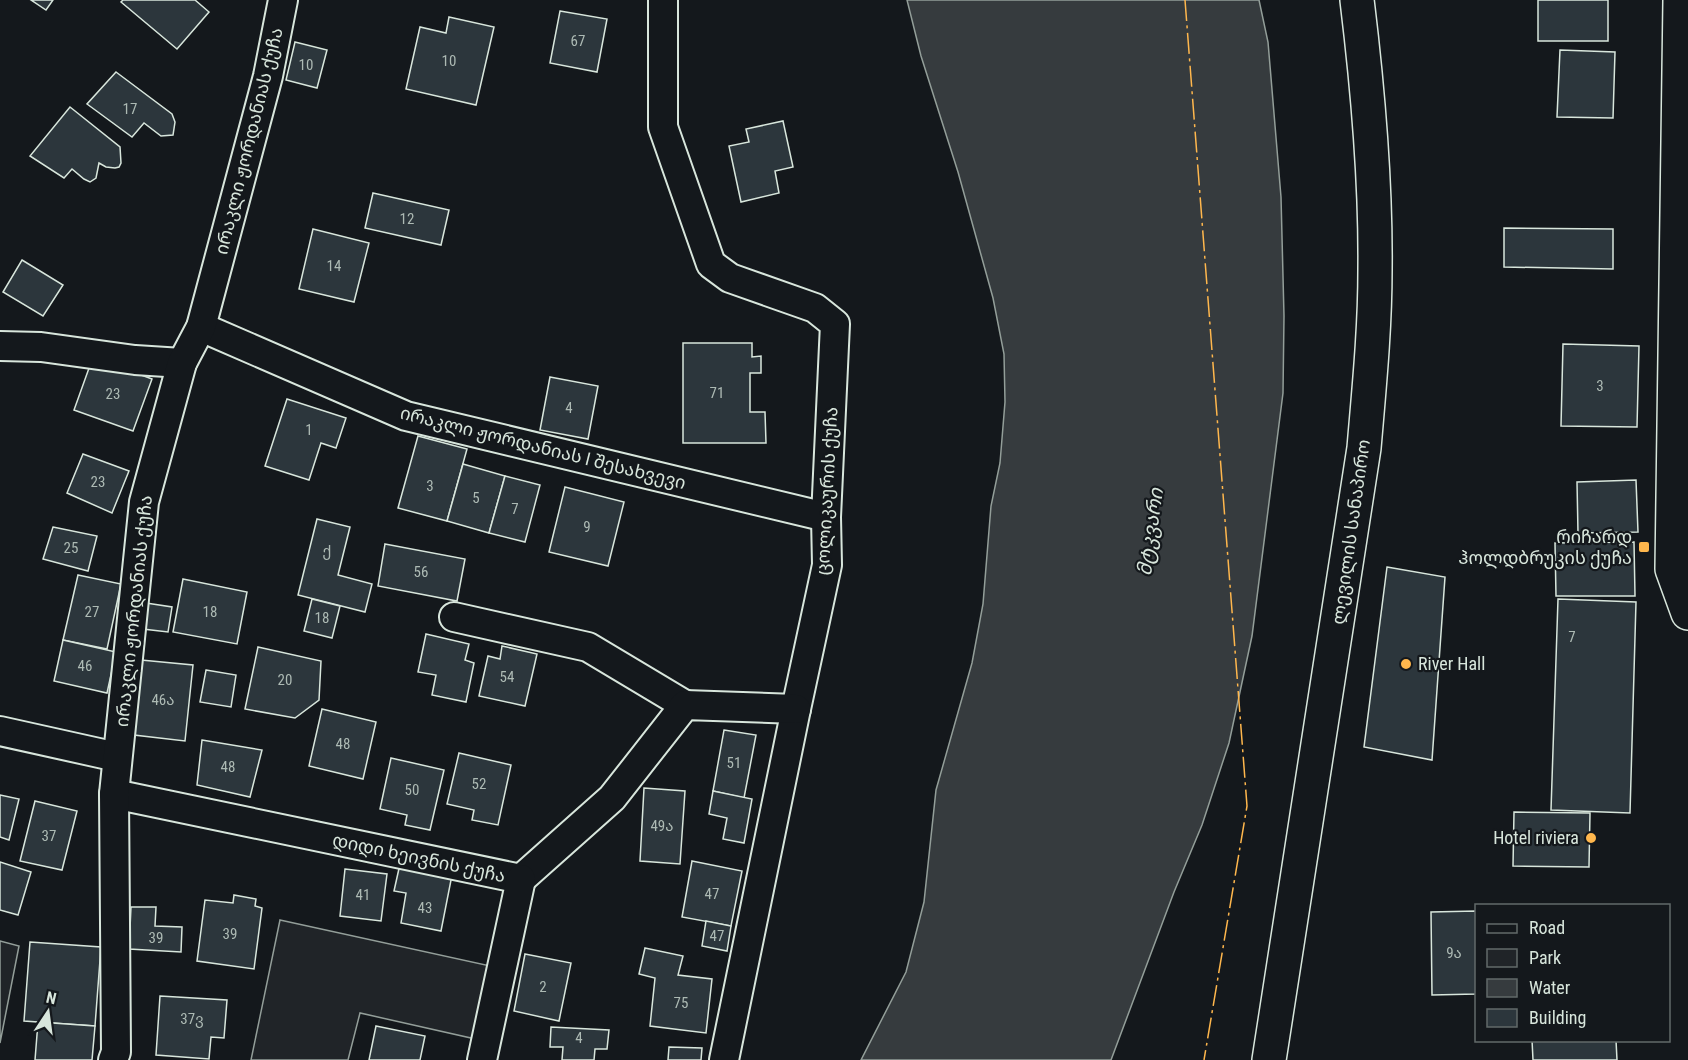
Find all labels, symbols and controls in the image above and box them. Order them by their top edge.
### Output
street label: ირაკლი ჟორდანიას ქუჩა [210,25,288,257]
house number: 67 [571,32,585,50]
house number: 10 [442,52,456,70]
house number: 10 [299,56,313,74]
house number: 17 [123,100,137,118]
house number: 12 [400,210,414,228]
house number: 14 [327,257,341,275]
house number: 3 [1596,377,1604,395]
house number: 71 [710,384,724,402]
house number: 23 [106,385,120,403]
house number: 4 [565,399,573,417]
street label: ირაკლი ჟორდანიას I შესახვევი [398,402,688,494]
street label: ცოლიკაურის ქუჩა [812,406,842,576]
house number: 1 [305,421,313,439]
street label: ლევილის სანაპირო [1327,438,1375,626]
house number: 23 [91,473,105,491]
house number: 3 [426,477,434,495]
water label: მტკვარი [1132,485,1168,577]
house number: 5 [472,489,480,507]
street label: ირაკლი ჟორდანიას ქუჩა [111,494,157,728]
house number: 7 [511,500,519,518]
house number: 9 [583,518,591,536]
place label: რიჩარდ ჰოლდბრუკის ქუჩა [1458,526,1632,569]
house number: 25 [64,539,78,557]
marker: რიჩარდ ჰოლდბრუკის ქუჩა [1637,540,1651,554]
house number: ქ [323,542,331,560]
house number: 56 [414,563,428,581]
house number: 27 [85,603,99,621]
house number: 18 [203,603,217,621]
house number: 18 [315,609,329,627]
house number: 7 [1568,628,1576,646]
place label: River Hall [1418,653,1485,674]
house number: 46 [78,657,92,675]
marker: River Hall [1399,657,1413,671]
house number: 54 [500,668,514,686]
house number: 20 [278,671,292,689]
house number: 46ა [151,691,175,709]
house number: 48 [336,735,350,753]
house number: 51 [727,754,741,772]
house number: 48 [221,758,235,776]
house number: 52 [472,775,486,793]
house number: 50 [405,781,419,799]
house number: 49ა [650,817,674,835]
house number: 37 [42,827,56,845]
place label: Hotel riviera [1493,827,1579,848]
street label: დიდი ხეივნის ქუჩა [330,829,508,887]
marker: Hotel riviera [1584,831,1598,845]
house number: 47 [705,885,719,903]
house number: 41 [356,886,370,904]
house number: 43 [418,899,432,917]
legend [1475,904,1670,1042]
text: Road [1529,917,1565,938]
house number: 39 [223,925,237,943]
house number: 47 [710,927,724,945]
house number: 39 [149,929,163,947]
house number: 9ა [1446,944,1462,962]
text: Park [1529,947,1561,968]
text: Water [1529,977,1571,998]
house number: 2 [539,978,547,996]
north arrow [18,982,78,1042]
text: N [44,988,58,1008]
house number: 75 [674,994,688,1012]
text: Building [1529,1007,1586,1028]
house number: 37ვ [180,1010,204,1028]
house number: 4 [575,1029,583,1047]

